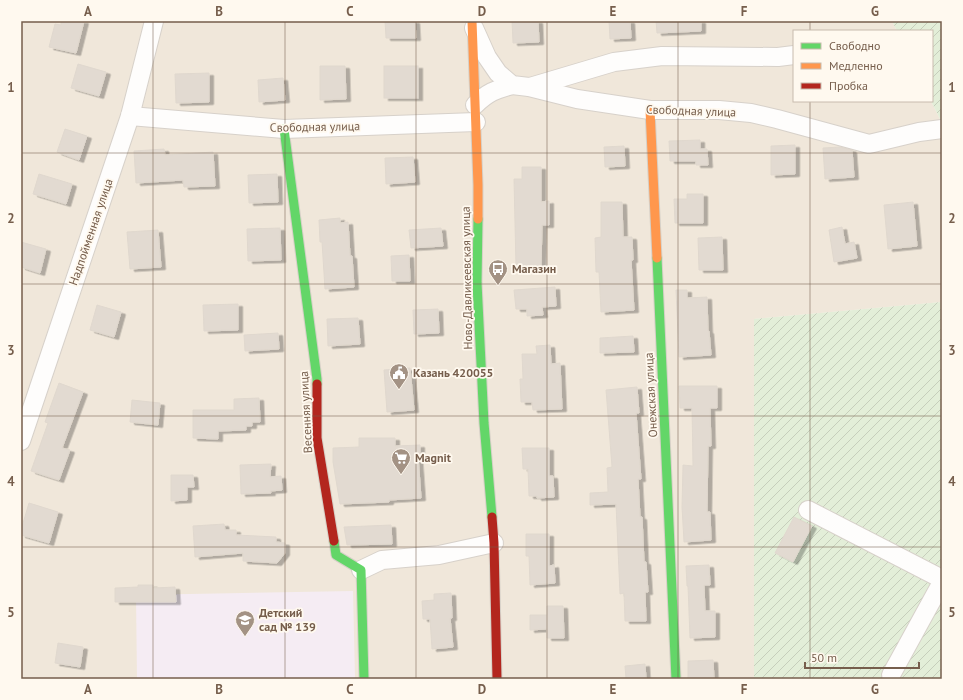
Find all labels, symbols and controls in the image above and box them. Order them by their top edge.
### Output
text: A [84,3,92,20]
text: B [215,3,223,20]
text: C [346,3,354,20]
text: D [478,3,486,20]
text: E [610,3,617,20]
text: F [741,3,748,20]
text: G [871,3,879,20]
legend [793,30,933,102]
text: Свободно [829,38,880,53]
text: Медленно [829,58,883,73]
text: Пробка [829,78,868,93]
text: 1 [7,79,15,96]
text: 1 [948,79,956,96]
street label: Свободная улица [646,101,737,120]
street label: Свободная улица [270,118,360,135]
street label: Надпойменная улица [65,176,116,287]
street label: Ново-Давликеевская улица [458,206,475,350]
text: 2 [7,210,15,227]
text: 2 [948,210,956,227]
bus stop icon: Магазин [487,258,509,286]
place label: Магазин [512,261,556,276]
text: 3 [7,342,15,359]
text: 3 [948,342,956,359]
street label: Онежская улица [641,352,660,438]
public building icon: Казань 420055 [388,362,410,390]
place label: Казань 420055 [413,365,493,380]
street label: Весенняя улица [296,370,315,454]
supermarket icon: Magnit [390,447,412,475]
place label: Magnit [415,450,452,465]
text: 4 [7,473,15,490]
text: 4 [948,473,956,490]
text: 5 [7,604,15,621]
text: 5 [948,604,956,621]
place label: Детский сад № 139 [259,605,316,634]
school or university icon: Детский сад № 139 [234,609,256,637]
scale bar [805,644,919,670]
text: 50 m [811,650,837,665]
text: A [84,681,92,698]
text: B [215,681,223,698]
text: C [346,681,354,698]
text: D [478,681,486,698]
text: E [610,681,617,698]
text: F [741,681,748,698]
text: G [871,681,879,698]

